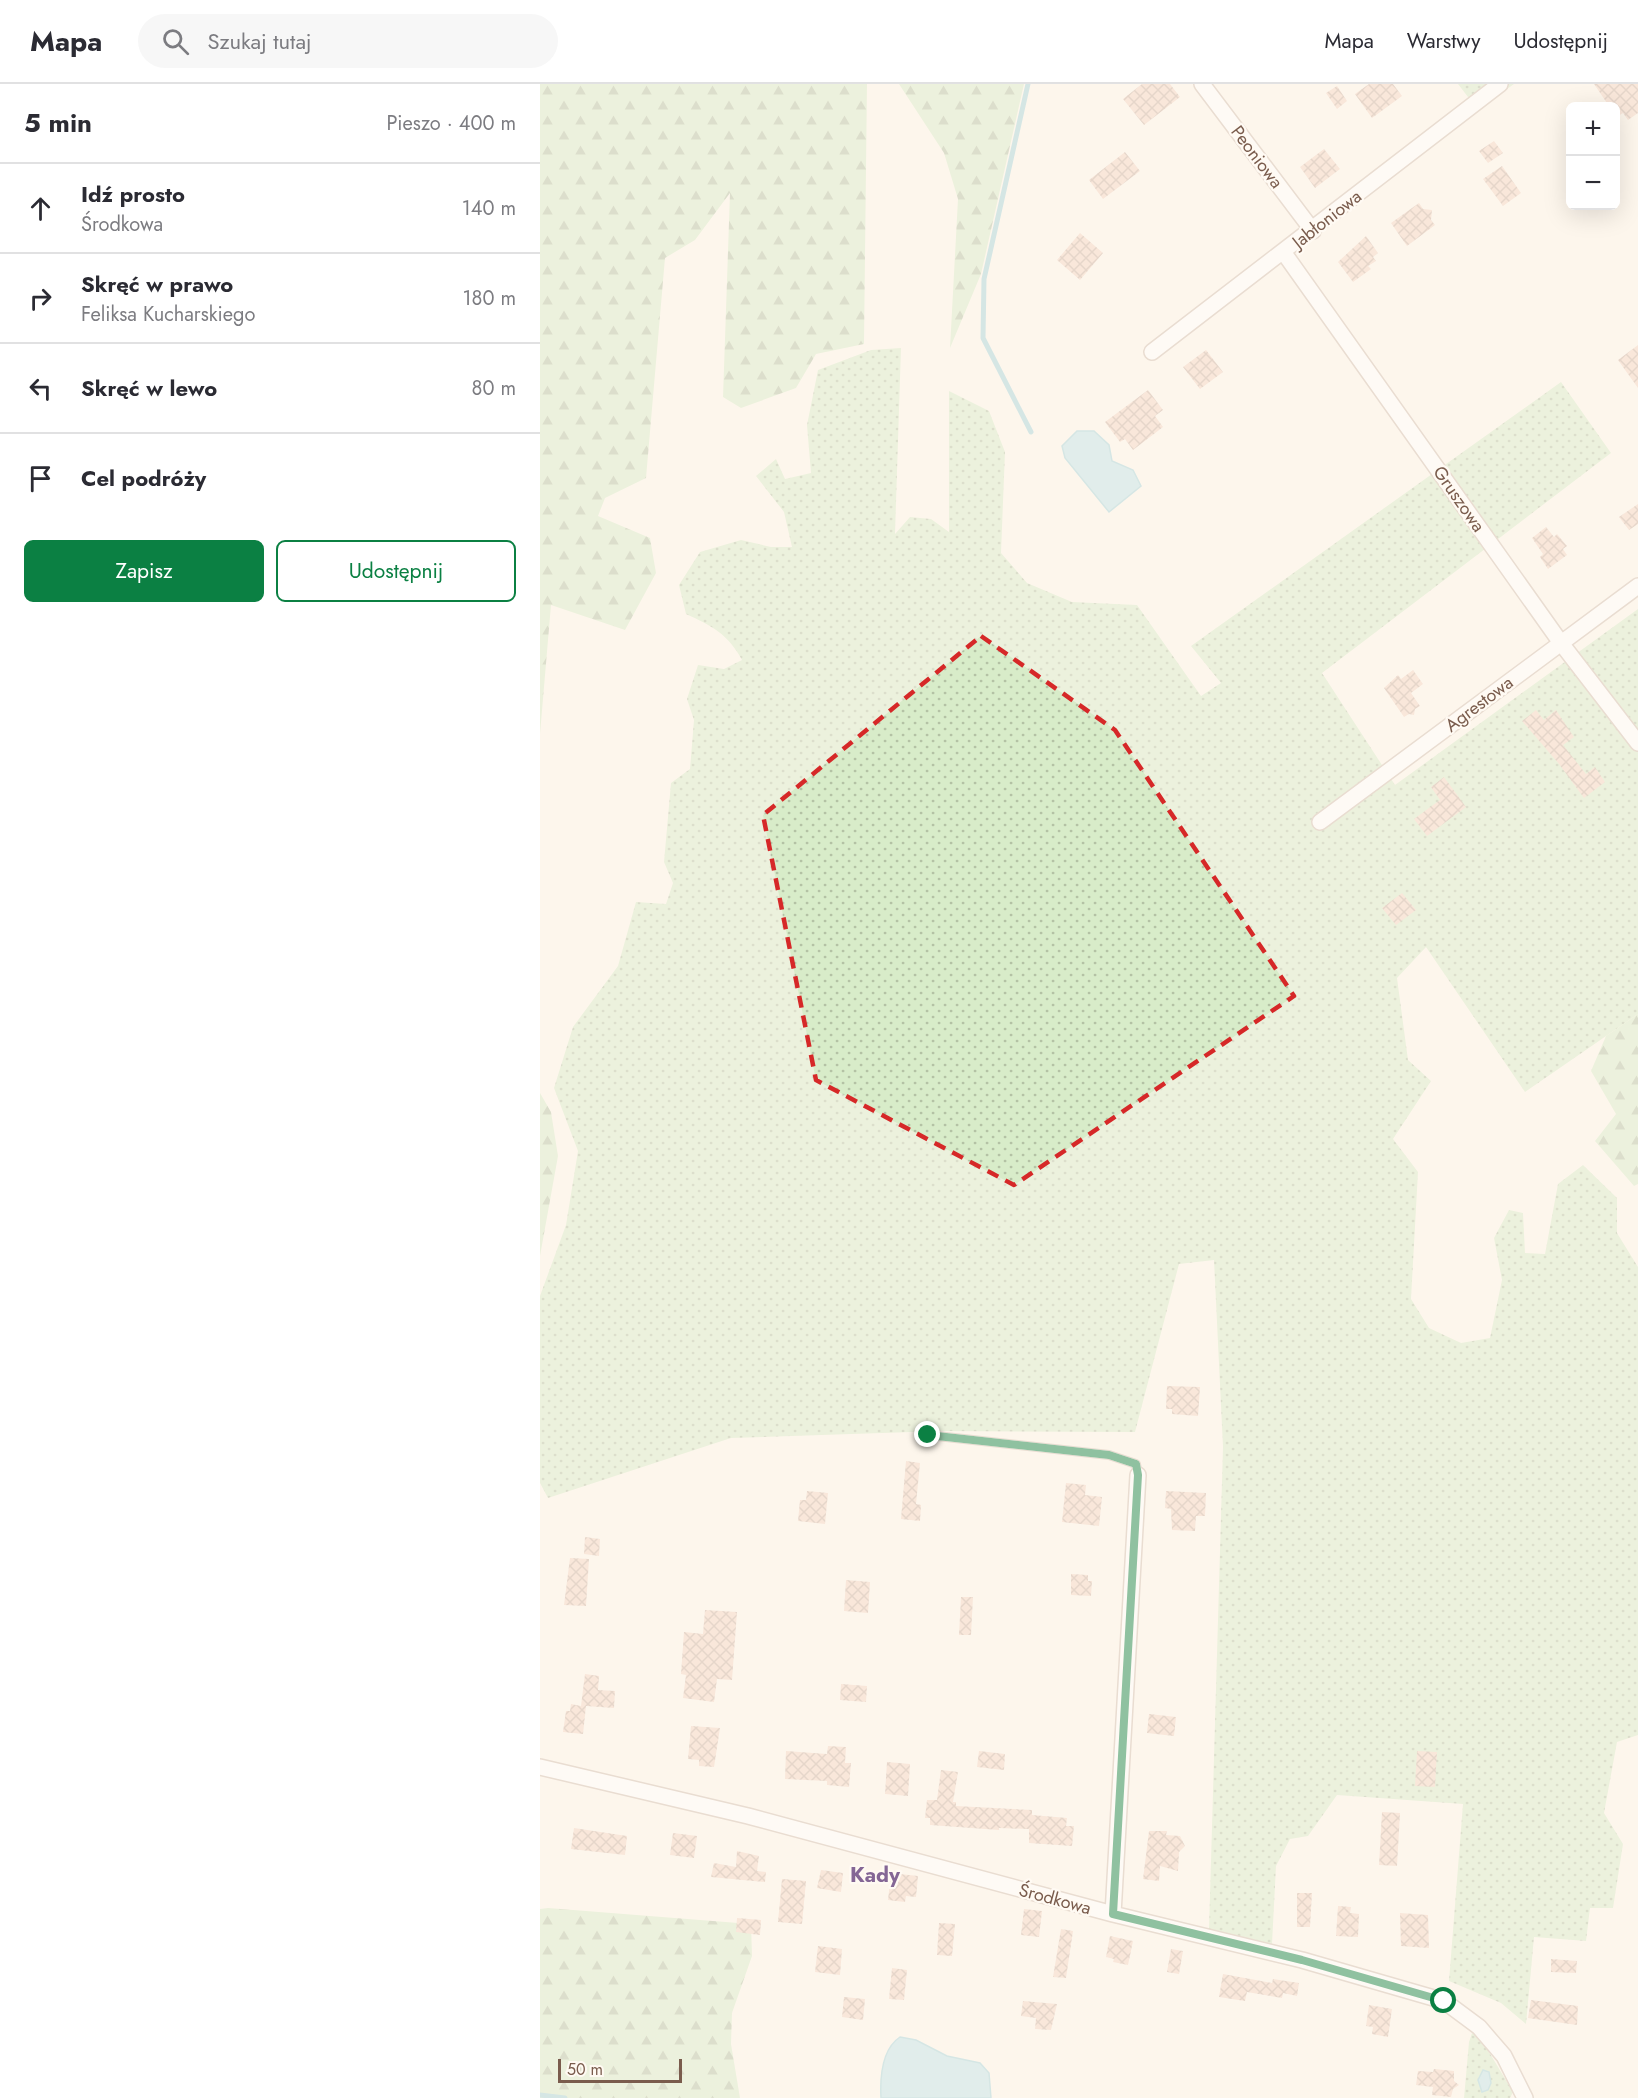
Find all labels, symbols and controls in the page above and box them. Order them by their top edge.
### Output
search box [138,14,558,68]
text: Mapa [30,21,102,62]
icon: search [159,25,192,58]
text: Szukaj tutaj [207,25,311,57]
text: Mapa [1325,26,1374,56]
text: Warstwy [1407,26,1480,56]
text: Udostępnij [1513,26,1608,56]
map controls [1566,102,1620,210]
button: + [1566,102,1620,156]
text: 5 min [24,104,92,142]
text: Pieszo · 400 m [386,109,516,138]
street label: Peoniowa [1225,120,1289,194]
button: − [1566,156,1620,210]
text: Idź prosto [81,178,185,210]
street label: Jabłoniowa [1285,184,1367,256]
icon: ahead [24,192,57,225]
text: 140 m [462,194,516,223]
text: Środkowa [81,210,163,239]
text: Skręć w prawo [81,268,233,300]
icon: right [24,282,57,315]
text: 180 m [462,284,516,313]
text: Feliksa Kucharskiego [81,300,255,329]
icon: left [24,372,57,405]
text: Skręć w lewo [81,372,217,404]
text: 80 m [471,374,516,403]
street label: Gruszowa [1427,461,1491,537]
icon: arrive [24,462,57,495]
text: Cel podróży [81,462,206,494]
button: Zapisz [24,540,264,602]
button: Udostępnij [276,540,516,602]
street label: Agrestowa [1439,670,1519,738]
route end [914,1421,940,1447]
district label: Kady [850,1860,901,1890]
street label: Środkowa [1016,1877,1094,1921]
route start [1430,1987,1456,2013]
scale bar [558,2056,682,2084]
text: 50 m [567,2058,603,2081]

